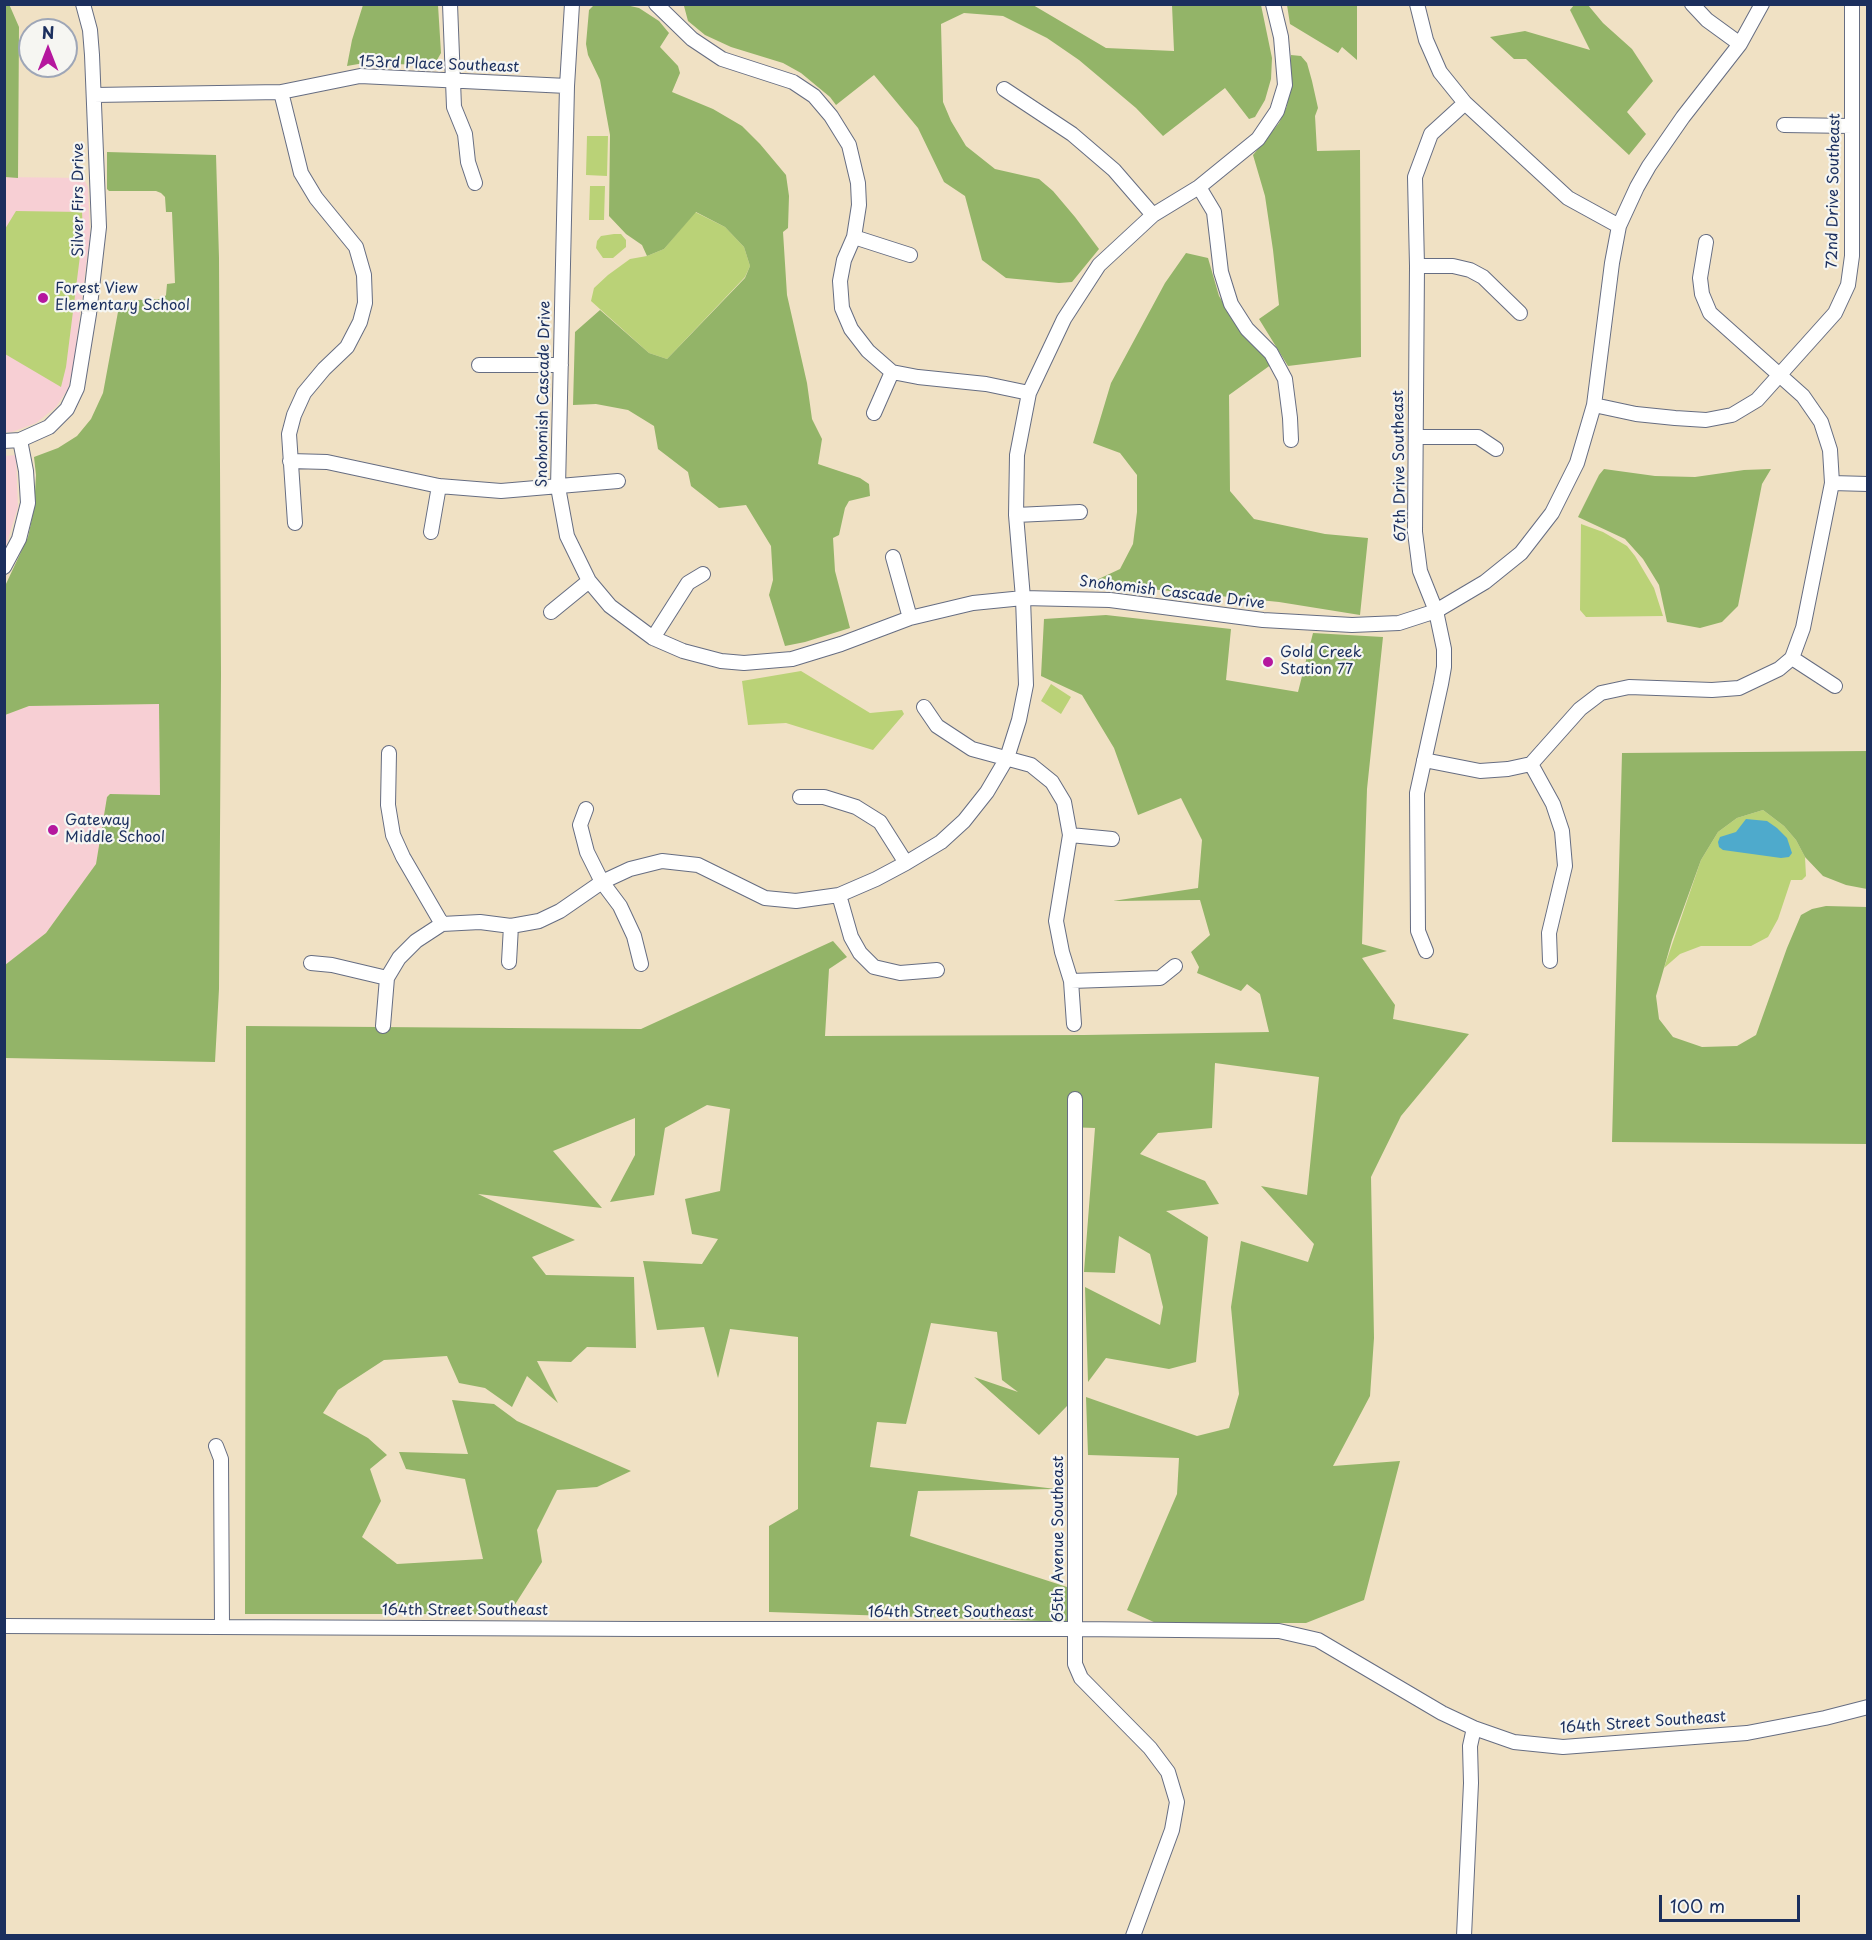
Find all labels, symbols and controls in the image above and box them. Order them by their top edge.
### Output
north arrow [18,18,78,78]
text: N [42,20,54,44]
street label: 153rd Place Southeast [359,53,519,77]
street label: 72nd Drive Southeast [1824,113,1844,269]
street label: Silver Firs Drive [70,143,88,257]
place label: Forest View Elementary School [55,280,190,315]
marker: Forest View Elementary School [36,291,50,305]
street label: Snohomish Cascade Drive [533,300,555,488]
street label: 67th Drive Southeast [1390,390,1410,542]
street label: Snohomish Cascade Drive [1078,573,1266,613]
place label: Gold Creek Station 77 [1280,644,1362,679]
marker: Gold Creek Station 77 [1261,655,1275,669]
place label: Gateway Middle School [65,812,165,847]
marker: Gateway Middle School [46,823,60,837]
street label: 65th Avenue Southeast [1050,1456,1068,1622]
street label: 164th Street Southeast [382,1602,548,1620]
street label: 164th Street Southeast [868,1604,1034,1622]
street label: 164th Street Southeast [1560,1708,1726,1738]
scale bar [1662,1883,1803,1921]
text: 100 m [1670,1892,1725,1919]

